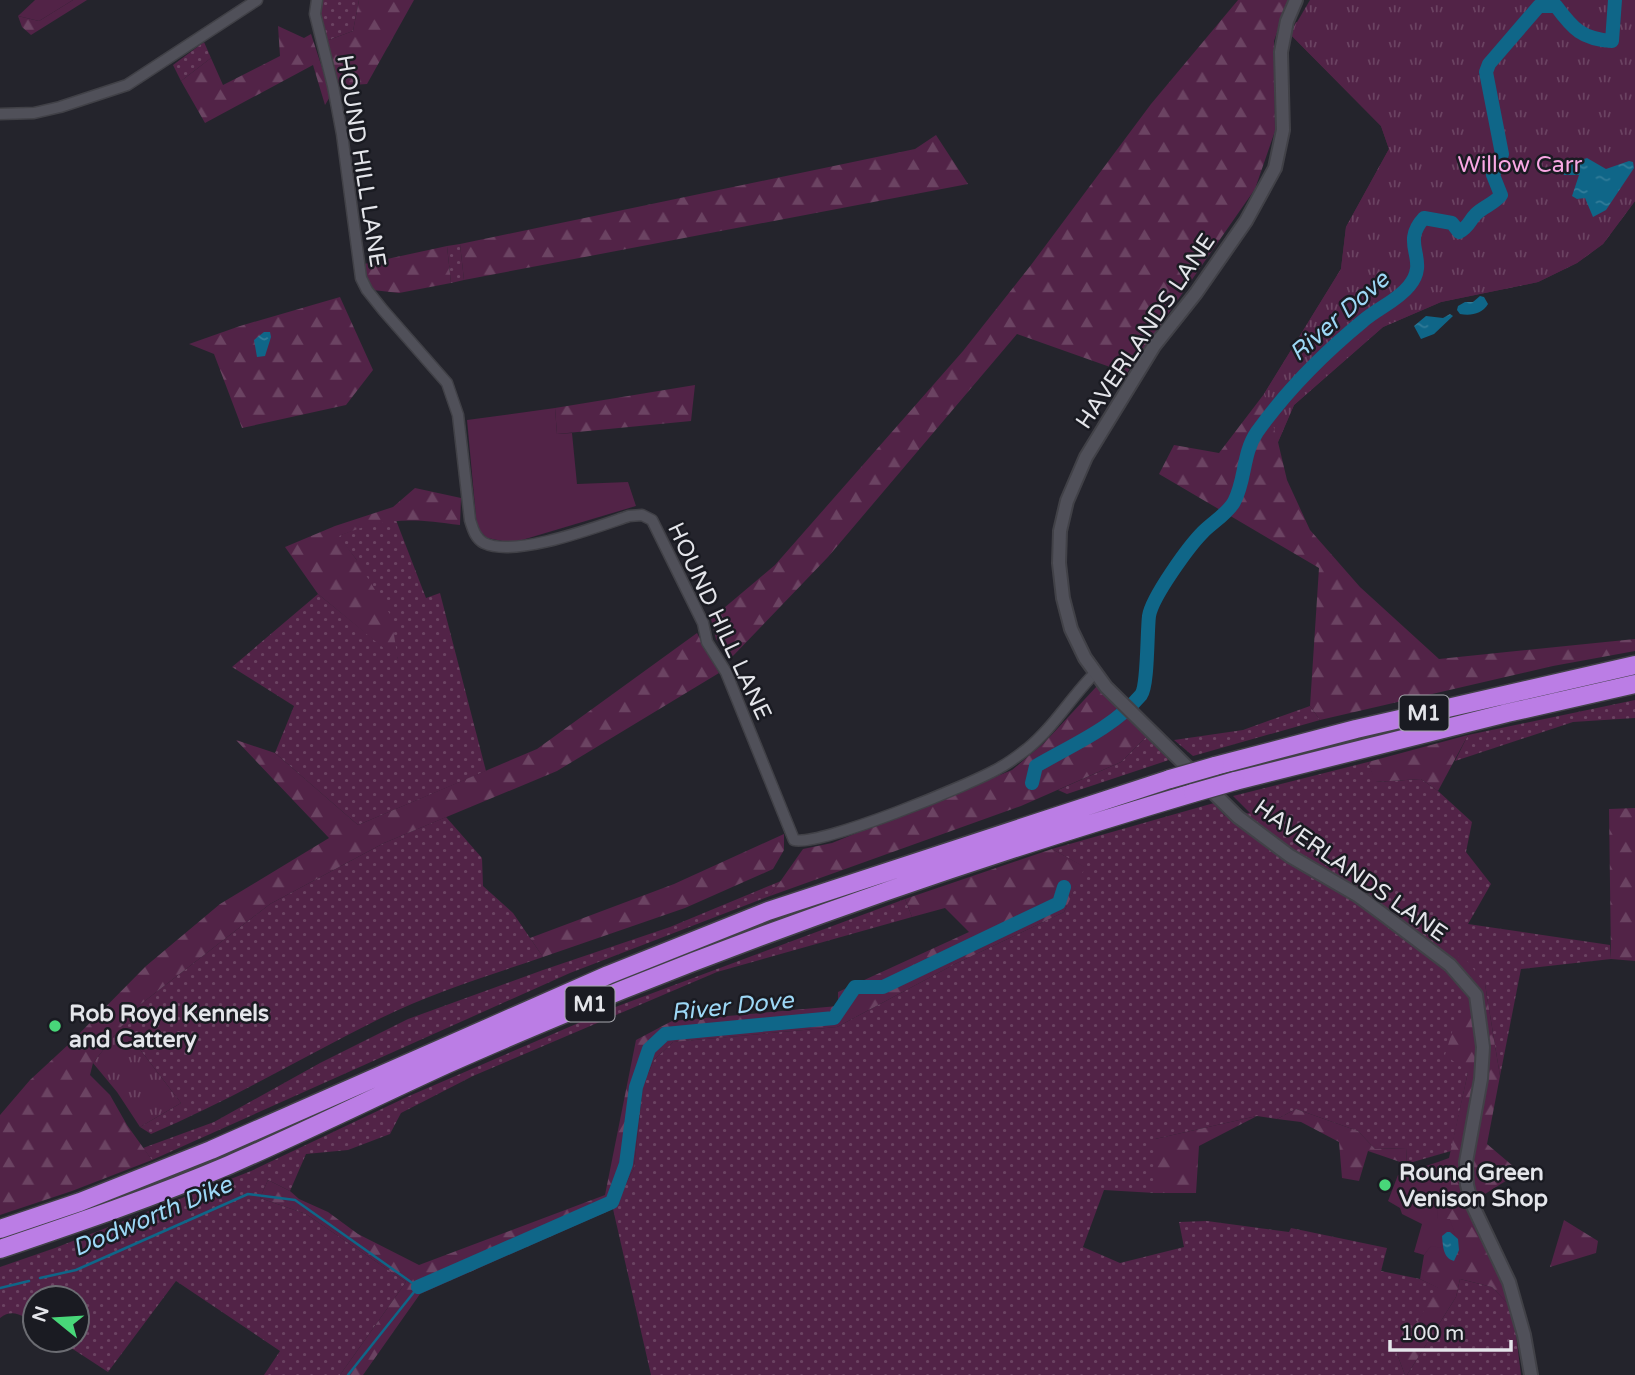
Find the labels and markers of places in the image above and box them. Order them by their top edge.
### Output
place label: Rob Royd Kennels and Cattery [69,1000,269,1054]
marker: Rob Royd Kennels and Cattery [47,1018,63,1034]
place label: Round Green Venison Shop [1399,1159,1548,1213]
marker: Round Green Venison Shop [1377,1177,1393,1193]

